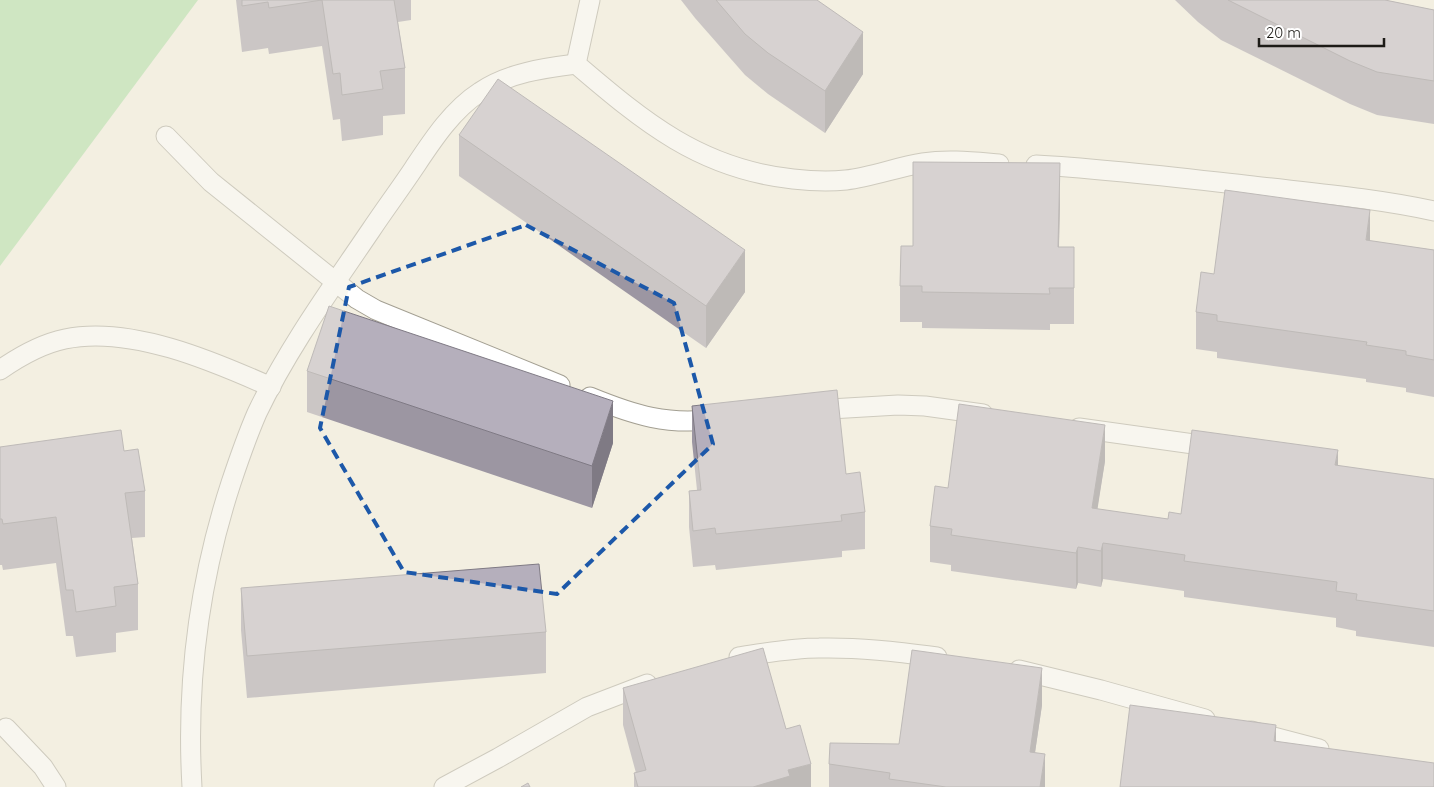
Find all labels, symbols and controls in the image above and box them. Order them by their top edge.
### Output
scale bar [1259,15,1384,47]
text: 20 m [1266,23,1301,42]

